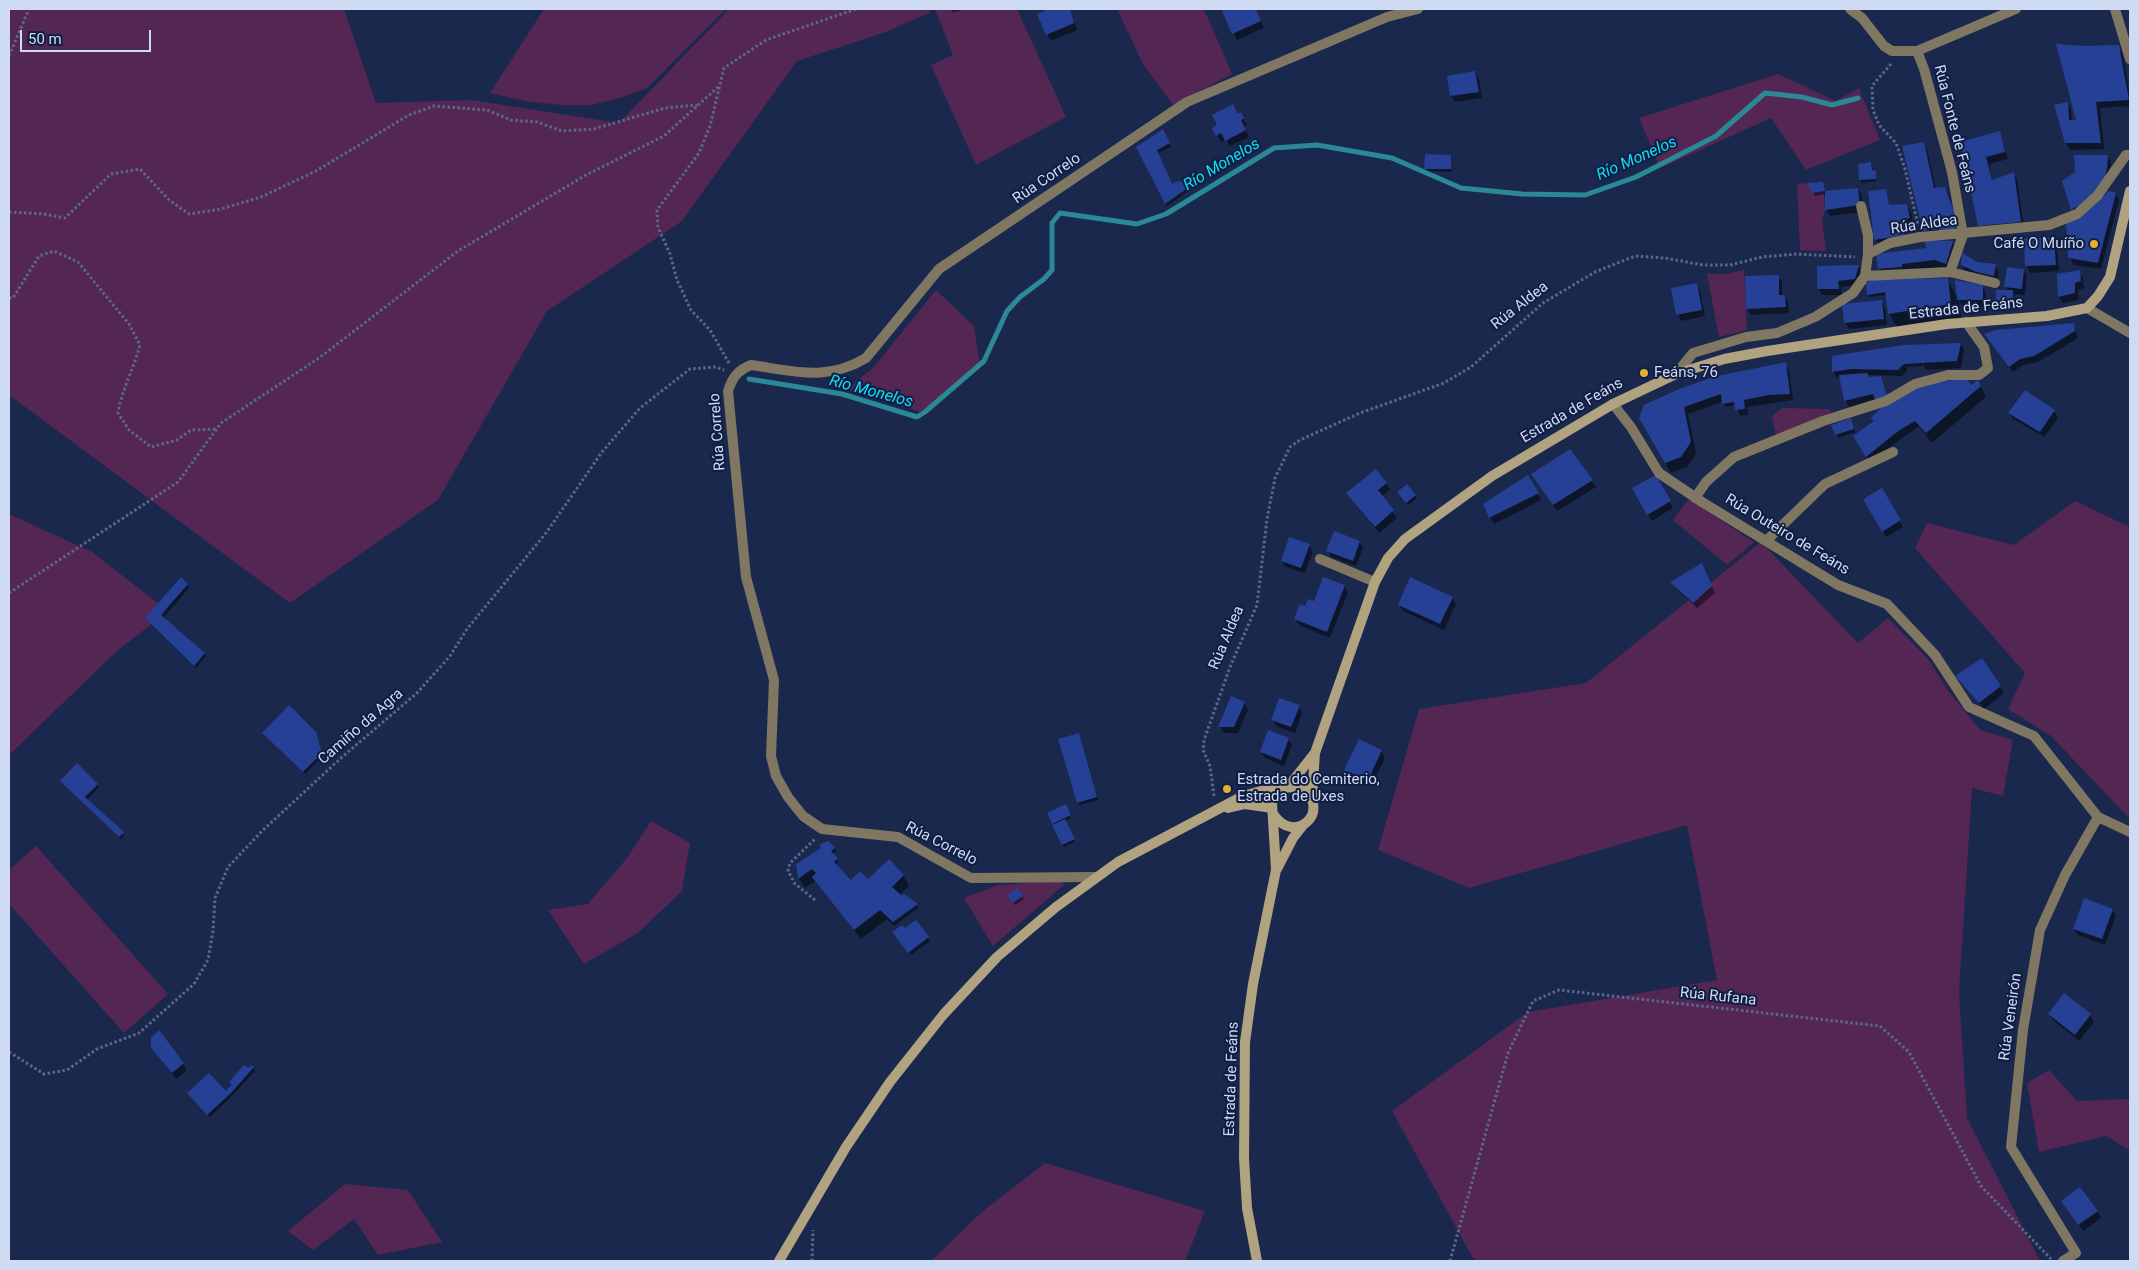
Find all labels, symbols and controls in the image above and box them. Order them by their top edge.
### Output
scale bar [22,20,154,52]
text: 50 m [28,30,62,48]
street label: Rúa Fonte de Feáns [1929,63,1979,195]
water label: Río Monelos [1594,133,1680,185]
water label: Río Monelos [1180,135,1264,195]
street label: Rúa Correlo [1010,150,1084,208]
street label: Rúa Aldea [1889,211,1959,239]
place label: Café O Muíño [1993,235,2084,253]
marker: Café O Muíño [2088,238,2100,250]
street label: Rúa Aldea [1488,278,1552,334]
street label: Estrada de Feáns [1908,294,2024,324]
place label: Feáns, 76 [1654,364,1718,382]
marker: Feáns, 76 [1638,367,1650,379]
water label: Río Monelos [827,372,915,412]
street label: Estrada de Feáns [1518,374,1626,448]
street label: Rúa Correlo [706,393,730,471]
street label: Rúa Outeiro de Feáns [1721,491,1853,579]
street label: Rúa Aldea [1206,603,1248,673]
street label: Camiño da Agra [315,685,407,769]
place label: Estrada do Cemiterio, Estrada de Uxes [1237,771,1380,806]
marker: Estrada do Cemiterio, Estrada de Uxes [1221,783,1233,795]
street label: Rúa Correlo [902,818,980,870]
street label: Rúa Veneirón [1996,972,2026,1062]
street label: Rúa Rufana [1679,984,1757,1010]
street label: Estrada de Feáns [1221,1021,1243,1137]

